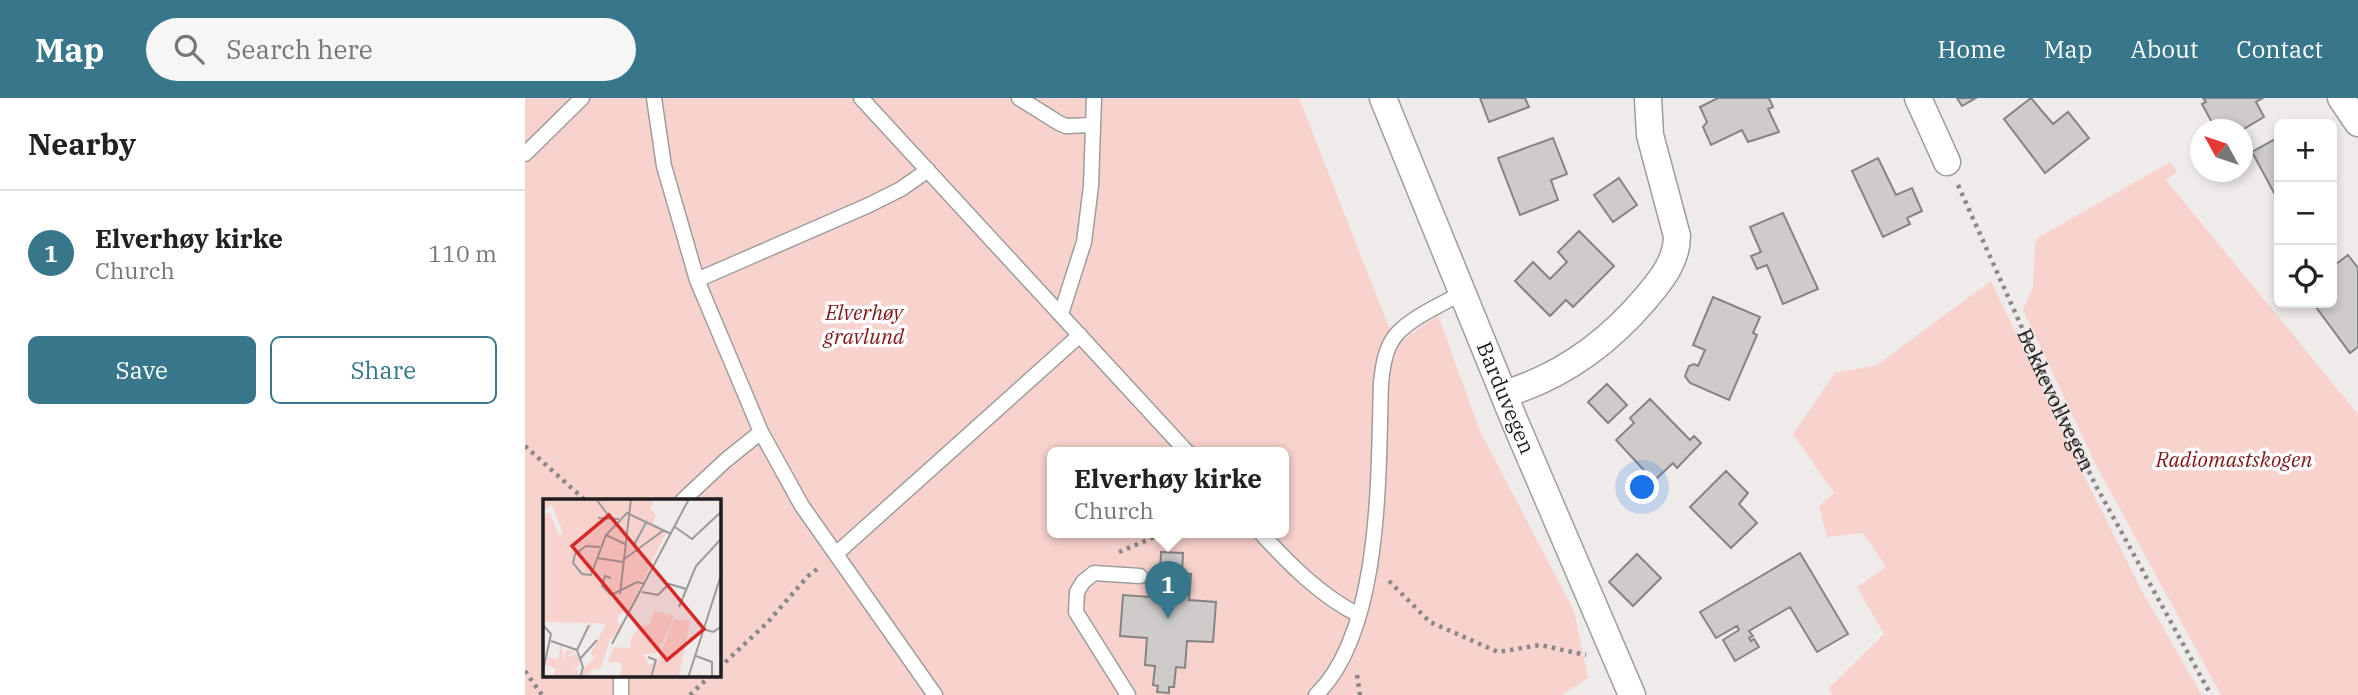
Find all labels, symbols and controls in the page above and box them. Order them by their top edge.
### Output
search box [146,18,636,81]
text: Map [35,28,104,71]
icon: search [170,30,208,68]
text: Search here [226,32,373,66]
text: Home [1938,33,2006,65]
text: Map [2044,33,2092,65]
text: About [2130,33,2198,65]
text: Contact [2236,33,2323,65]
north arrow [2190,119,2253,182]
map controls [2274,119,2337,308]
button: + [2274,119,2337,182]
text: Nearby [28,124,136,163]
button: − [2274,182,2337,245]
text: Elverhøy kirke [95,221,283,255]
text: 1 [44,238,58,268]
text: 110 m [428,238,497,268]
button: locate [2274,245,2337,308]
text: Church [95,255,175,285]
park label: Elverhøy gravlund [822,298,905,350]
street label: Bekkevollvegen [2011,324,2102,476]
button: Save [28,336,256,404]
button: Share [270,336,497,404]
street label: Barduvegen [1471,337,1542,458]
park label: Radiomastskogen [2155,445,2312,473]
popup [1047,447,1289,538]
text: Elverhøy kirke [1074,461,1262,495]
your location [1625,470,1659,504]
text: Church [1074,495,1154,525]
inset map [543,499,721,678]
pin: 1 [1145,561,1191,619]

